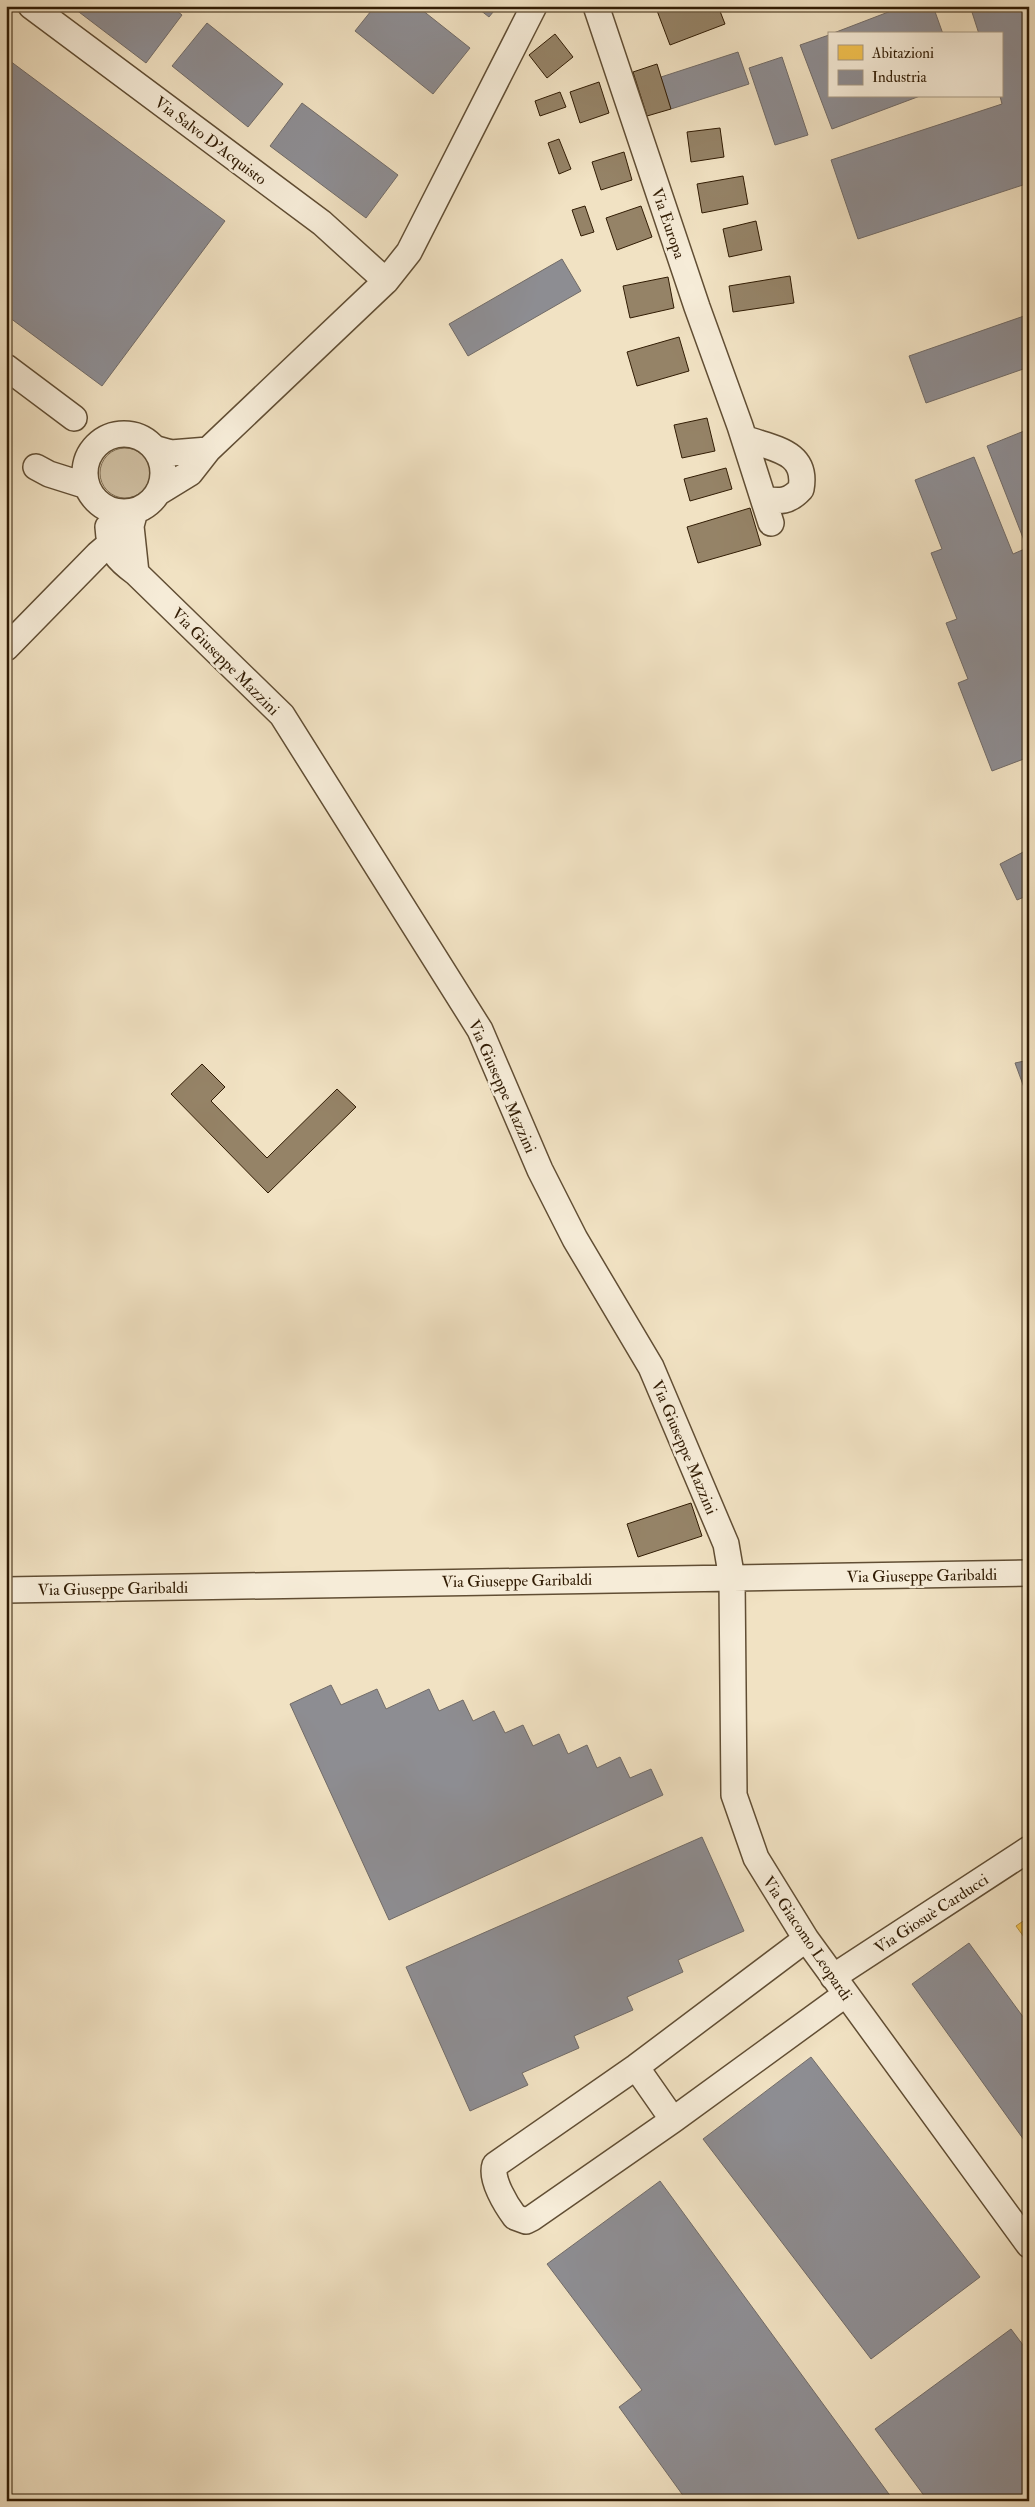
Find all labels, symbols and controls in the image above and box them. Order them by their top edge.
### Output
legend [828,32,1002,98]
text: Abitazioni [871,44,934,63]
text: Industria [872,68,927,87]
street label: Via Salvo D'Acquisto [150,92,271,190]
street label: Via Europa [646,185,690,262]
street label: Via Giuseppe Mazzini [167,604,283,720]
street label: Via Giuseppe Mazzini [463,1017,541,1157]
street label: Via Giuseppe Mazzini [646,1377,721,1518]
street label: Via Giuseppe Garibaldi [847,1565,997,1588]
street label: Via Giuseppe Garibaldi [442,1570,592,1593]
street label: Via Giuseppe Garibaldi [38,1578,188,1601]
street label: Via Giosuè Carducci [871,1870,992,1958]
street label: Via Giacomo Leopardi [757,1872,856,2005]

